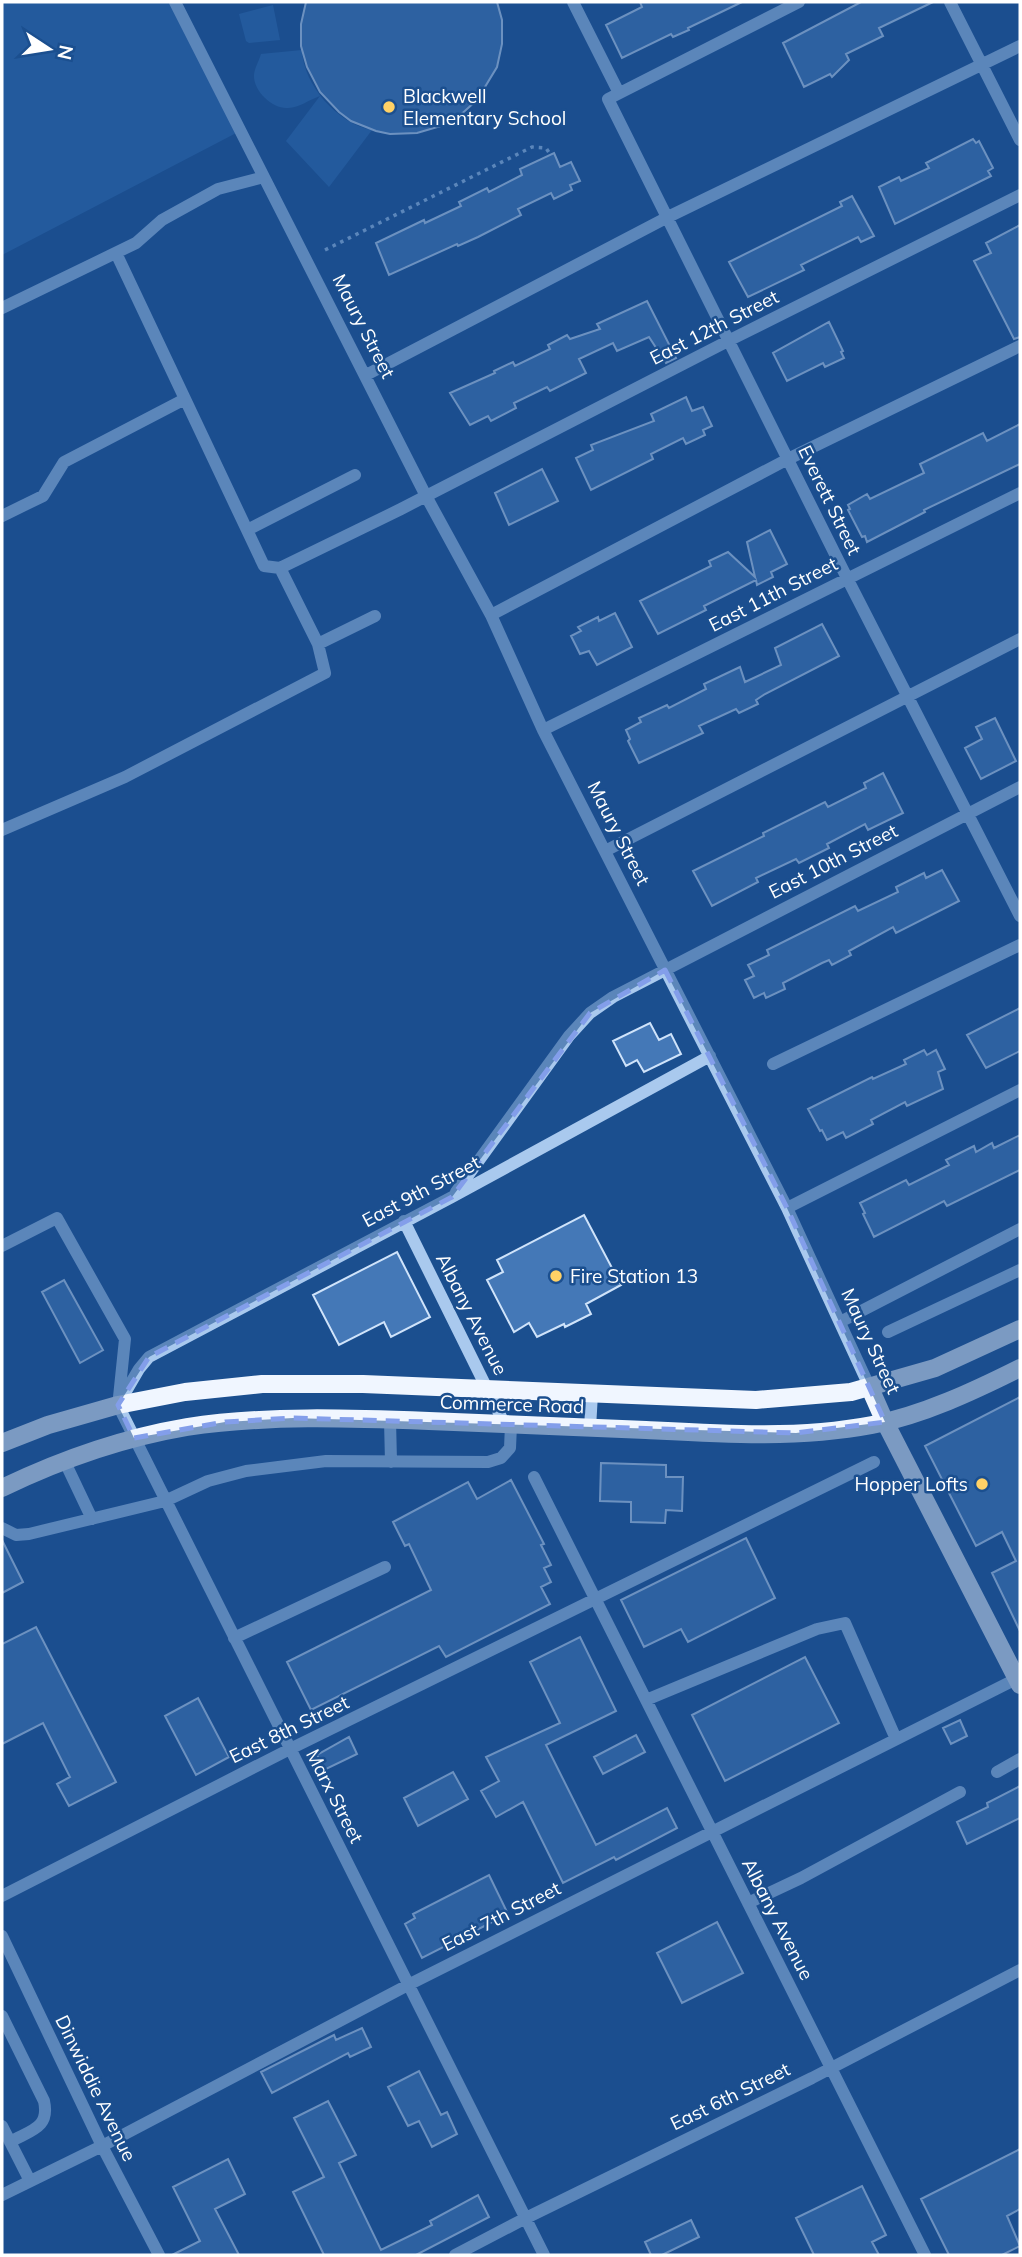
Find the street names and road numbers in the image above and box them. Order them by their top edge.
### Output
street label: Maury Street [327,270,401,382]
street label: East 12th Street [646,284,783,370]
street label: Everett Street [793,441,867,559]
street label: East 11th Street [705,551,842,637]
street label: Maury Street [582,777,656,889]
street label: East 10th Street [765,818,902,904]
street label: East 9th Street [358,1150,484,1232]
street label: Albany Avenue [431,1249,513,1379]
street label: Maury Street [836,1284,906,1398]
street label: Commerce Road [439,1389,585,1419]
street label: East 8th Street [225,1690,353,1768]
street label: Marx Street [301,1745,369,1847]
street label: Albany Avenue [737,1854,819,1984]
street label: East 7th Street [438,1876,565,1956]
street label: Dinwiddie Avenue [50,2011,142,2165]
street label: East 6th Street [666,2057,794,2135]

